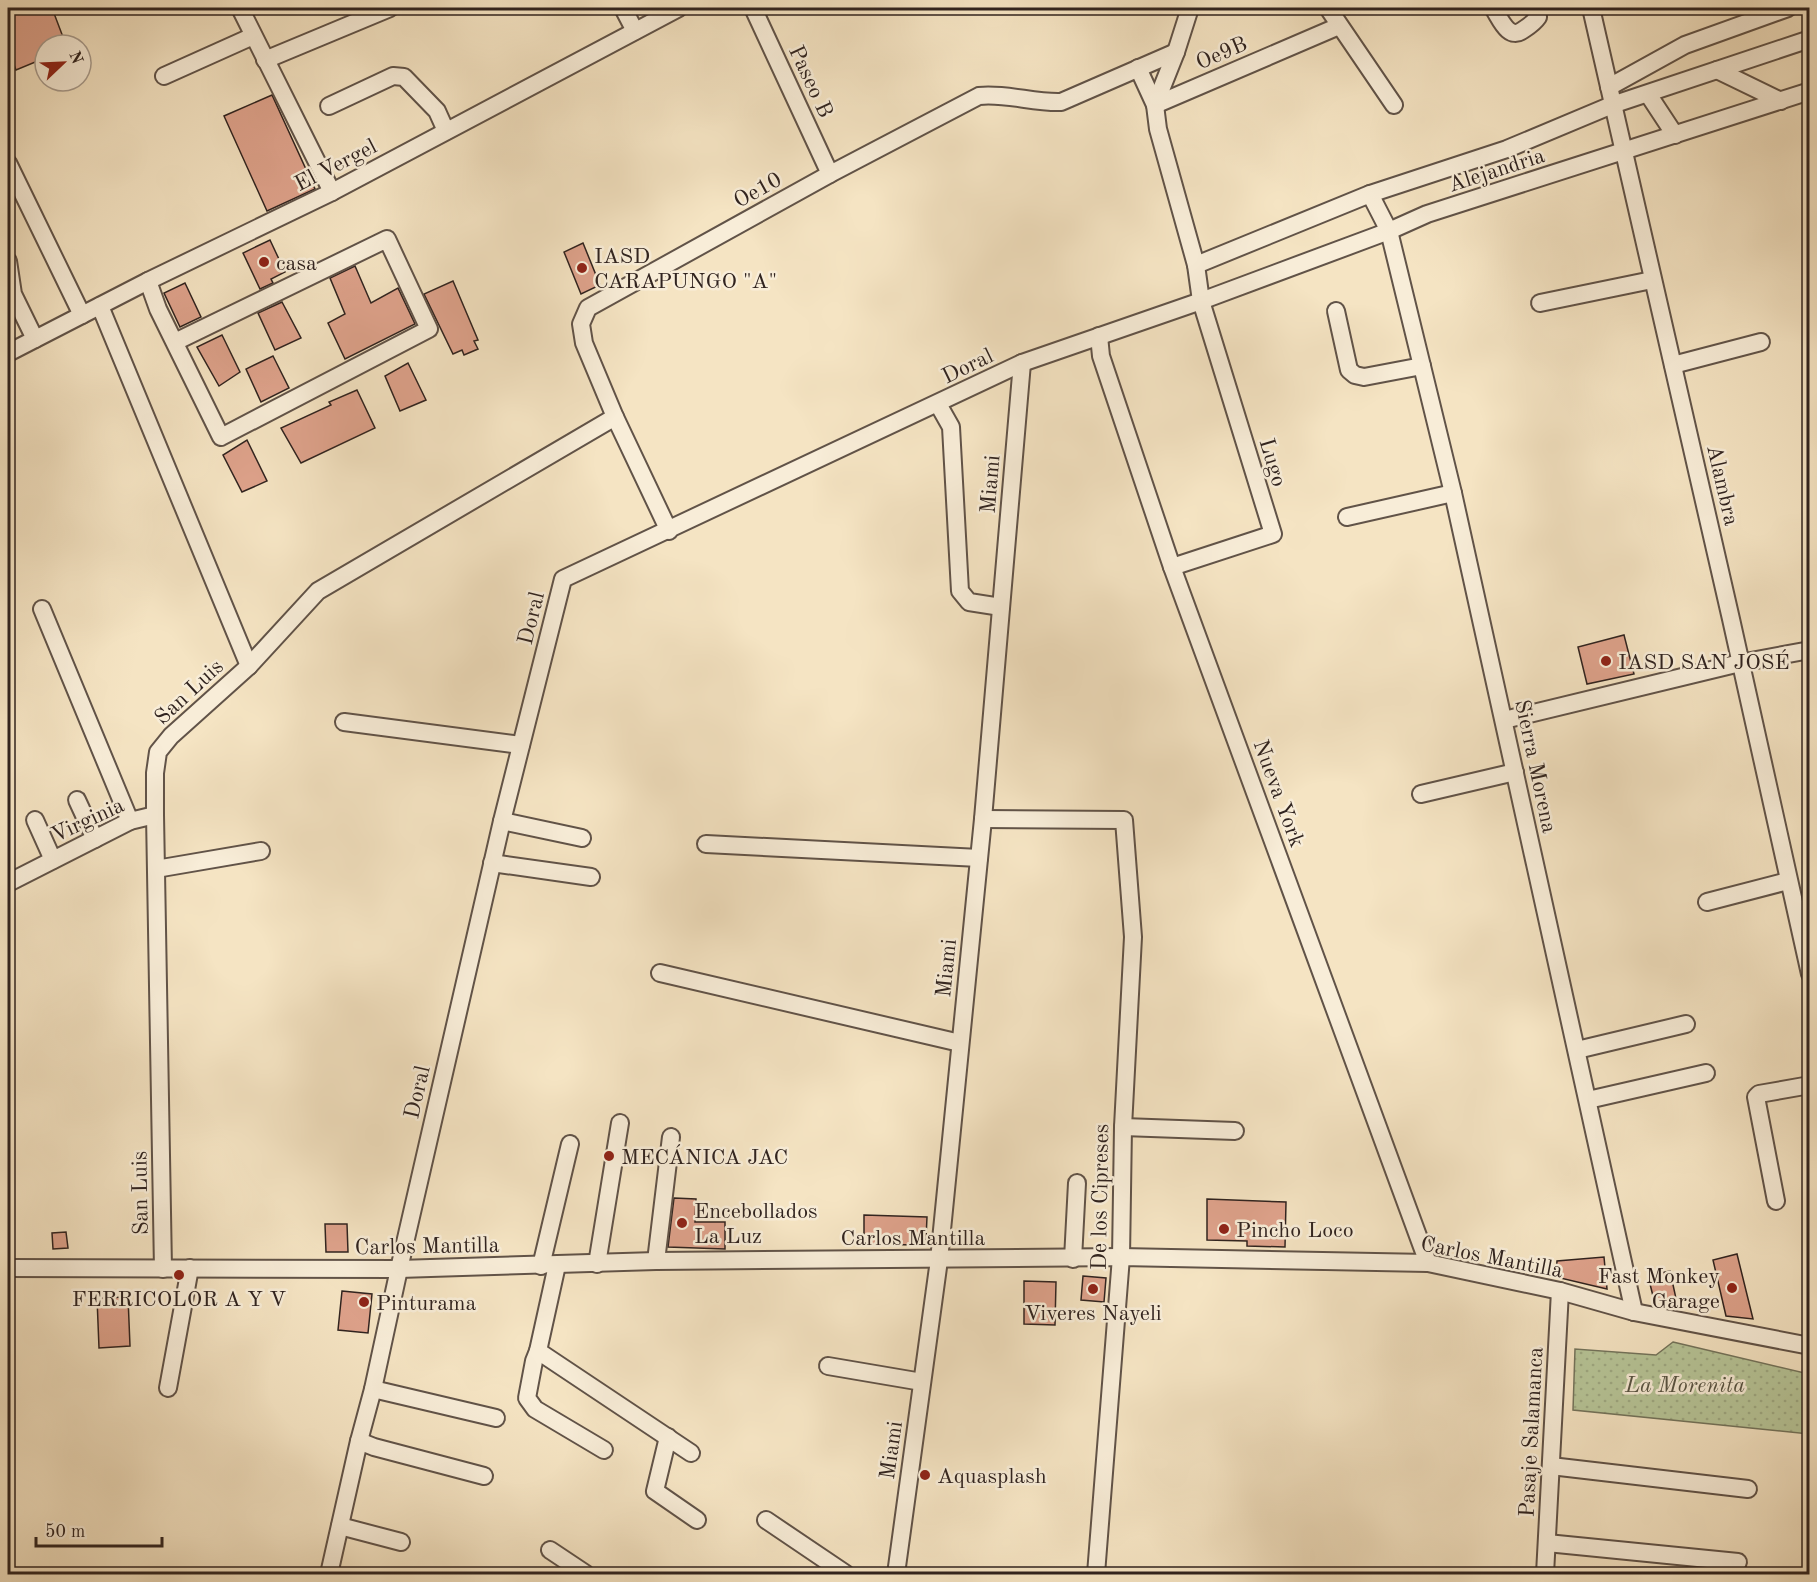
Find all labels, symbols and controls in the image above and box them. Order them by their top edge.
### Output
north arrow [33,33,93,93]
street label: Oe9B [1193,33,1251,74]
street label: Paseo B [784,42,836,121]
text: N [65,49,85,67]
street label: El Vergel [291,136,381,196]
street label: Alejandria [1446,145,1548,197]
street label: Oe10 [730,169,786,213]
place label: IASD CARAPUNGO "A" [594,246,777,293]
place label: casa [276,253,317,275]
marker: casa [257,255,271,269]
marker: IASD CARAPUNGO "A" [575,261,589,275]
street label: Doral [939,345,997,388]
street label: Lugo [1254,436,1290,489]
street label: Alambra [1702,443,1742,528]
street label: Miami [977,454,1005,514]
street label: Doral [515,590,549,647]
place label: IASD SAN JOSÉ [1618,649,1790,674]
marker: IASD SAN JOSÉ [1599,654,1613,668]
street label: San Luis [151,656,228,729]
street label: Sierra Morena [1510,698,1560,835]
street label: Nueva York [1249,737,1308,850]
street label: Virginia [48,794,128,847]
street label: Miami [933,938,961,999]
street label: Doral [401,1064,435,1121]
street label: De los Cipreses [1089,1124,1113,1270]
place label: MECÁNICA JAC [621,1144,788,1169]
marker: MECÁNICA JAC [602,1149,616,1163]
street label: San Luis [129,1151,153,1235]
place label: Encebollados La Luz [694,1201,818,1248]
marker: Encebollados La Luz [675,1216,689,1230]
place label: Pincho Loco [1236,1220,1354,1242]
marker: Pincho Loco [1217,1222,1231,1236]
street label: Carlos Mantilla [841,1228,986,1250]
street label: Carlos Mantilla [1418,1233,1565,1283]
street label: Carlos Mantilla [354,1235,500,1259]
place label: Fast Monkey Garage [1598,1266,1720,1313]
marker: FERRICOLOR A Y V [172,1268,186,1282]
marker: Fast Monkey Garage [1725,1281,1739,1295]
marker: Viveres Nayeli [1086,1282,1100,1296]
place label: FERRICOLOR A Y V [72,1289,286,1311]
place label: Pinturama [376,1293,477,1315]
marker: Pinturama [357,1295,371,1309]
place label: Viveres Nayeli [1024,1303,1162,1325]
street label: Pasaje Salamanca [1517,1346,1547,1518]
park label: La Morenita [1624,1375,1745,1397]
street label: Miami [877,1420,907,1481]
place label: Aquasplash [937,1466,1047,1488]
marker: Aquasplash [918,1468,932,1482]
scale bar [36,1510,162,1548]
text: 50 m [45,1523,85,1541]

